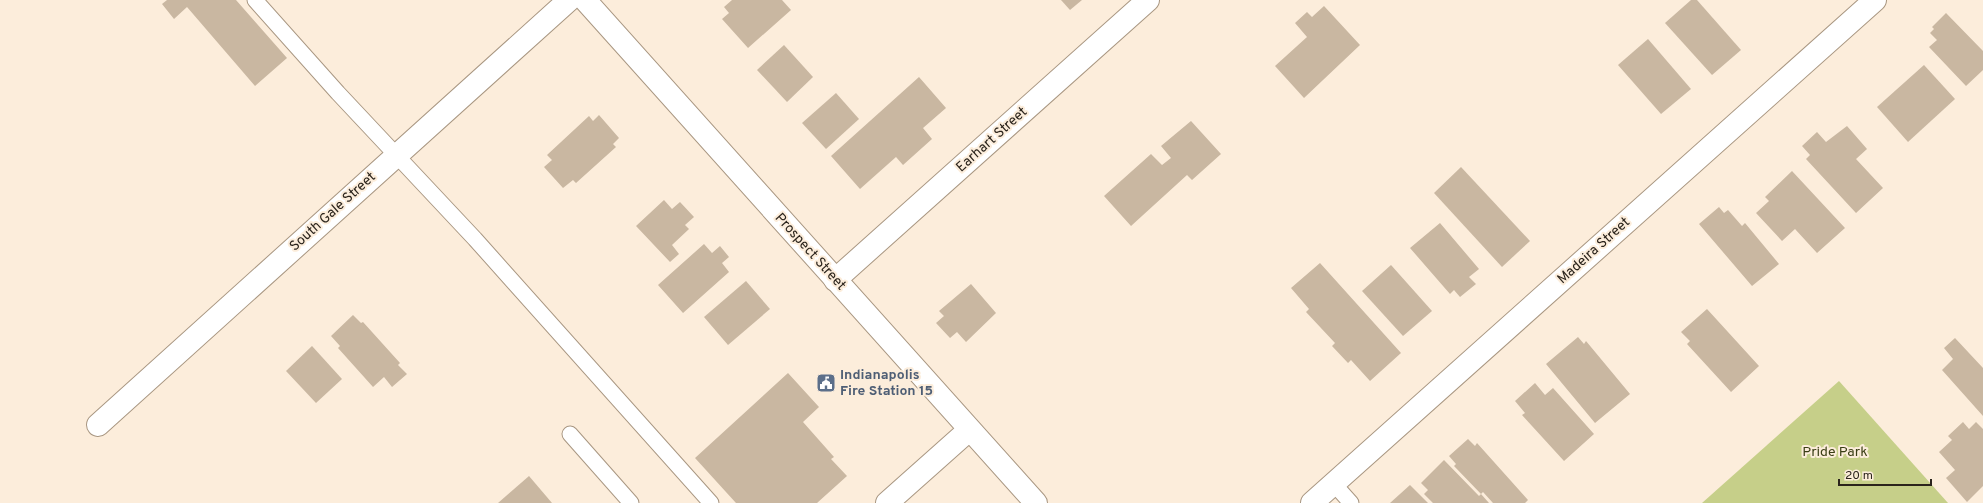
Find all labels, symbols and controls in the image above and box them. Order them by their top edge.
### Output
street label: Earhart Street [953,104,1031,176]
street label: South Gale Street [286,169,380,255]
street label: Prospect Street [771,210,849,294]
street label: Madeira Street [1554,214,1634,288]
place label: Indianapolis Fire Station 15 [840,367,933,400]
public building icon: Indianapolis Fire Station 15 [815,372,837,394]
park label: Pride Park [1802,444,1868,461]
scale bar [1839,461,1931,487]
text: 20 m [1845,468,1873,484]

